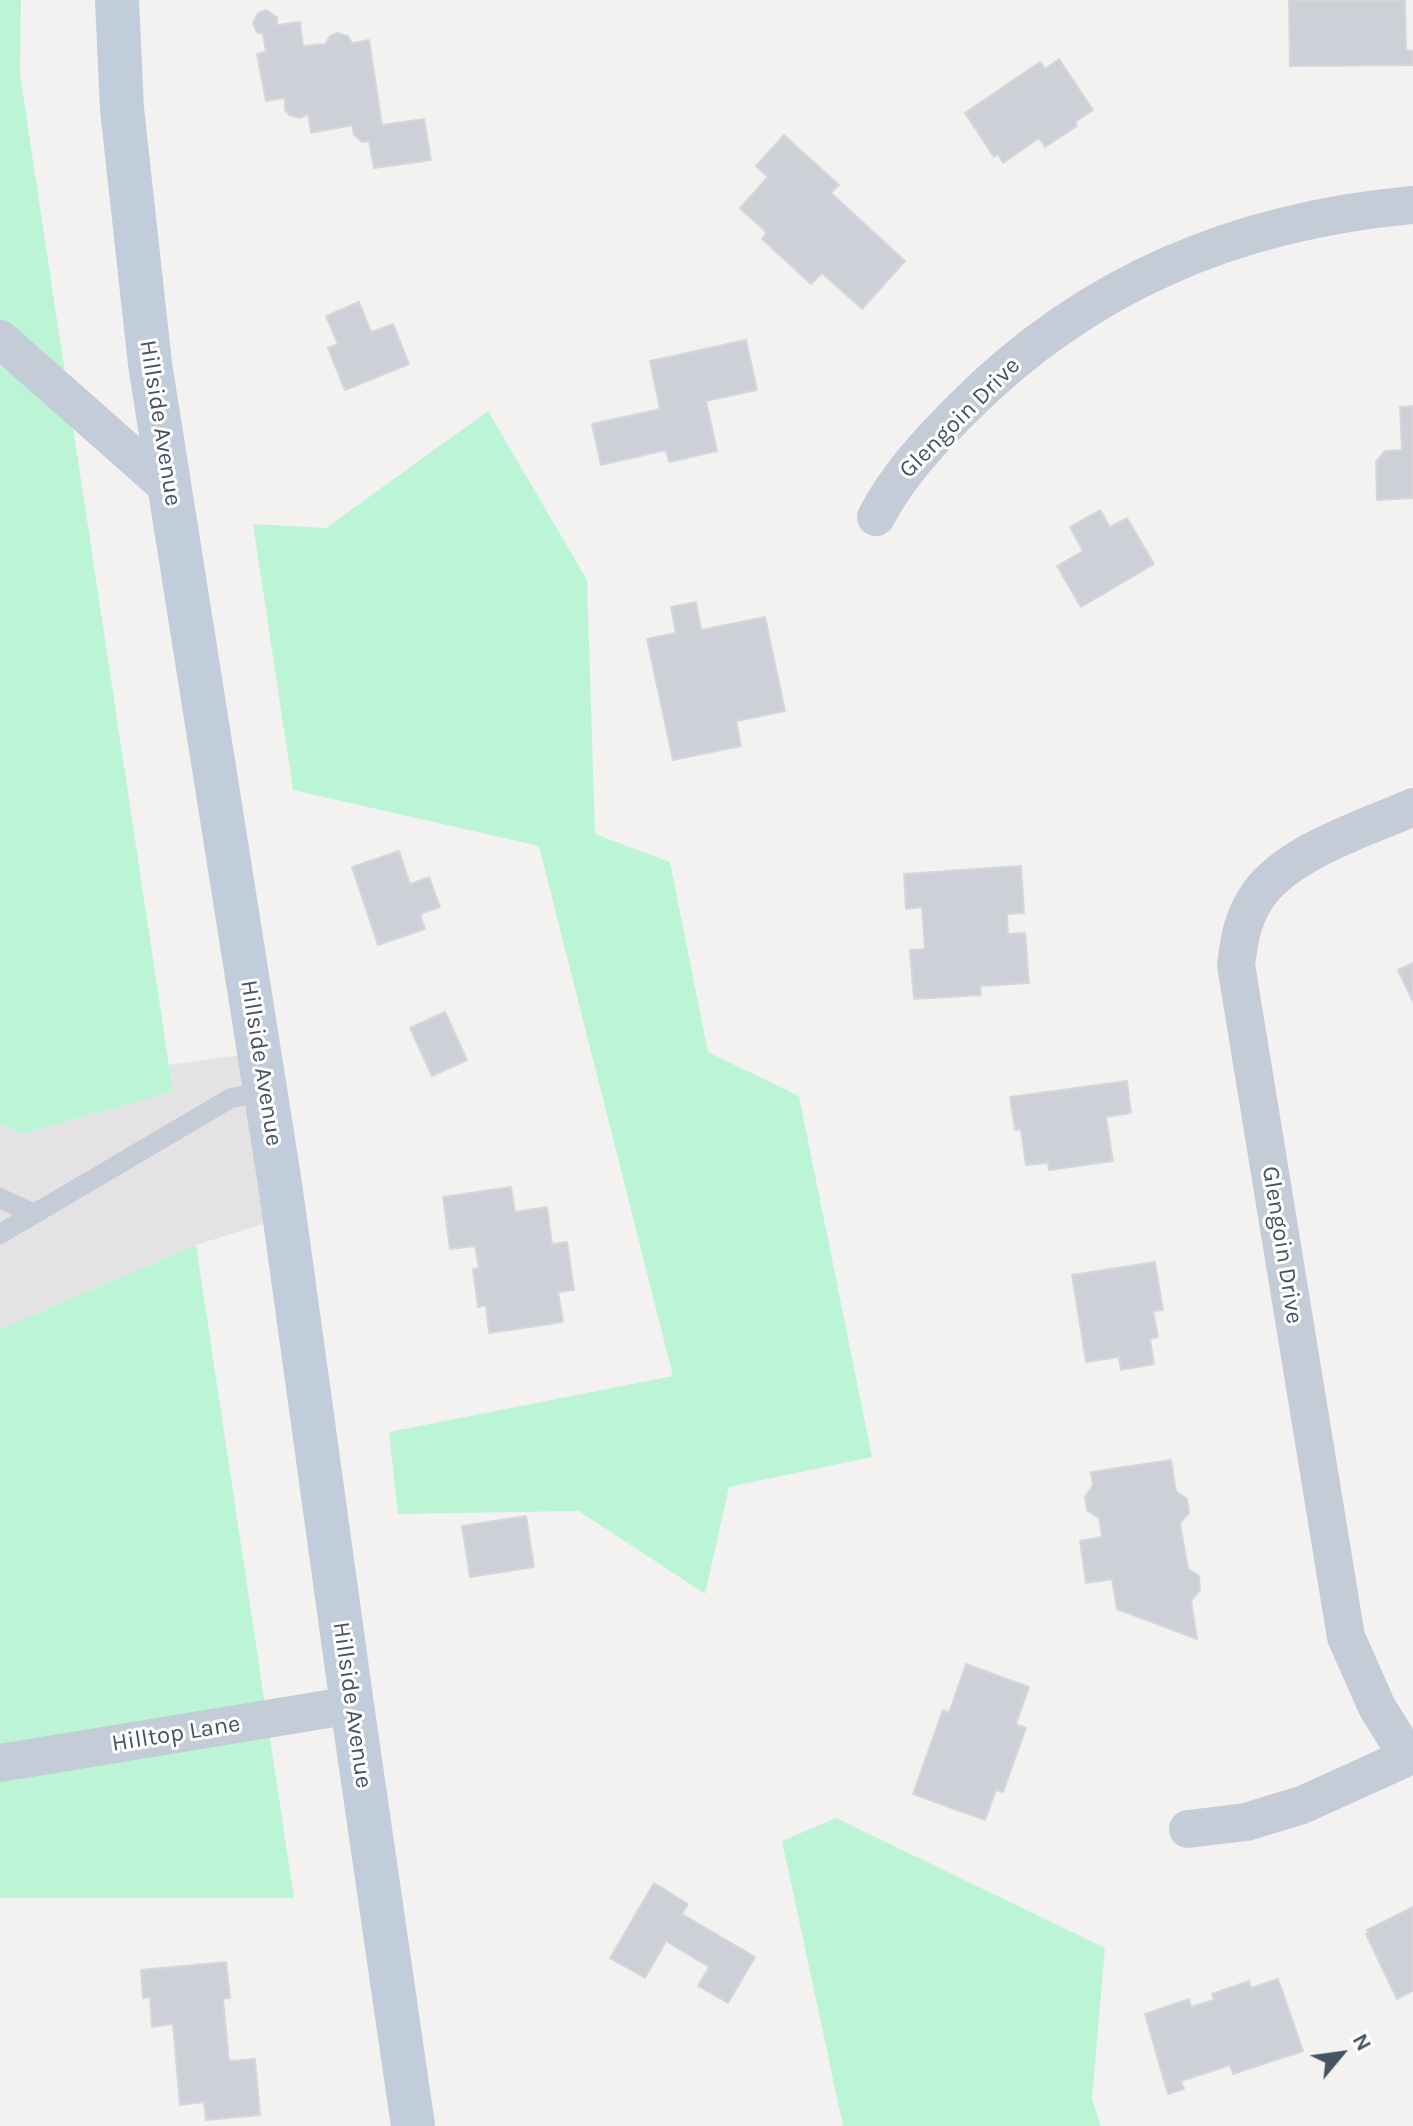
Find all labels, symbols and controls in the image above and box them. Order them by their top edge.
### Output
street label: Hillside Avenue [133,338,187,508]
street label: Glengoin Drive [894,352,1026,484]
street label: Hillside Avenue [234,978,288,1148]
street label: Glengoin Drive [1255,1164,1309,1326]
street label: Hillside Avenue [326,1620,378,1790]
street label: Hilltop Lane [110,1710,242,1758]
north arrow [1301,2014,1381,2094]
text: N [1347,2029,1377,2056]

